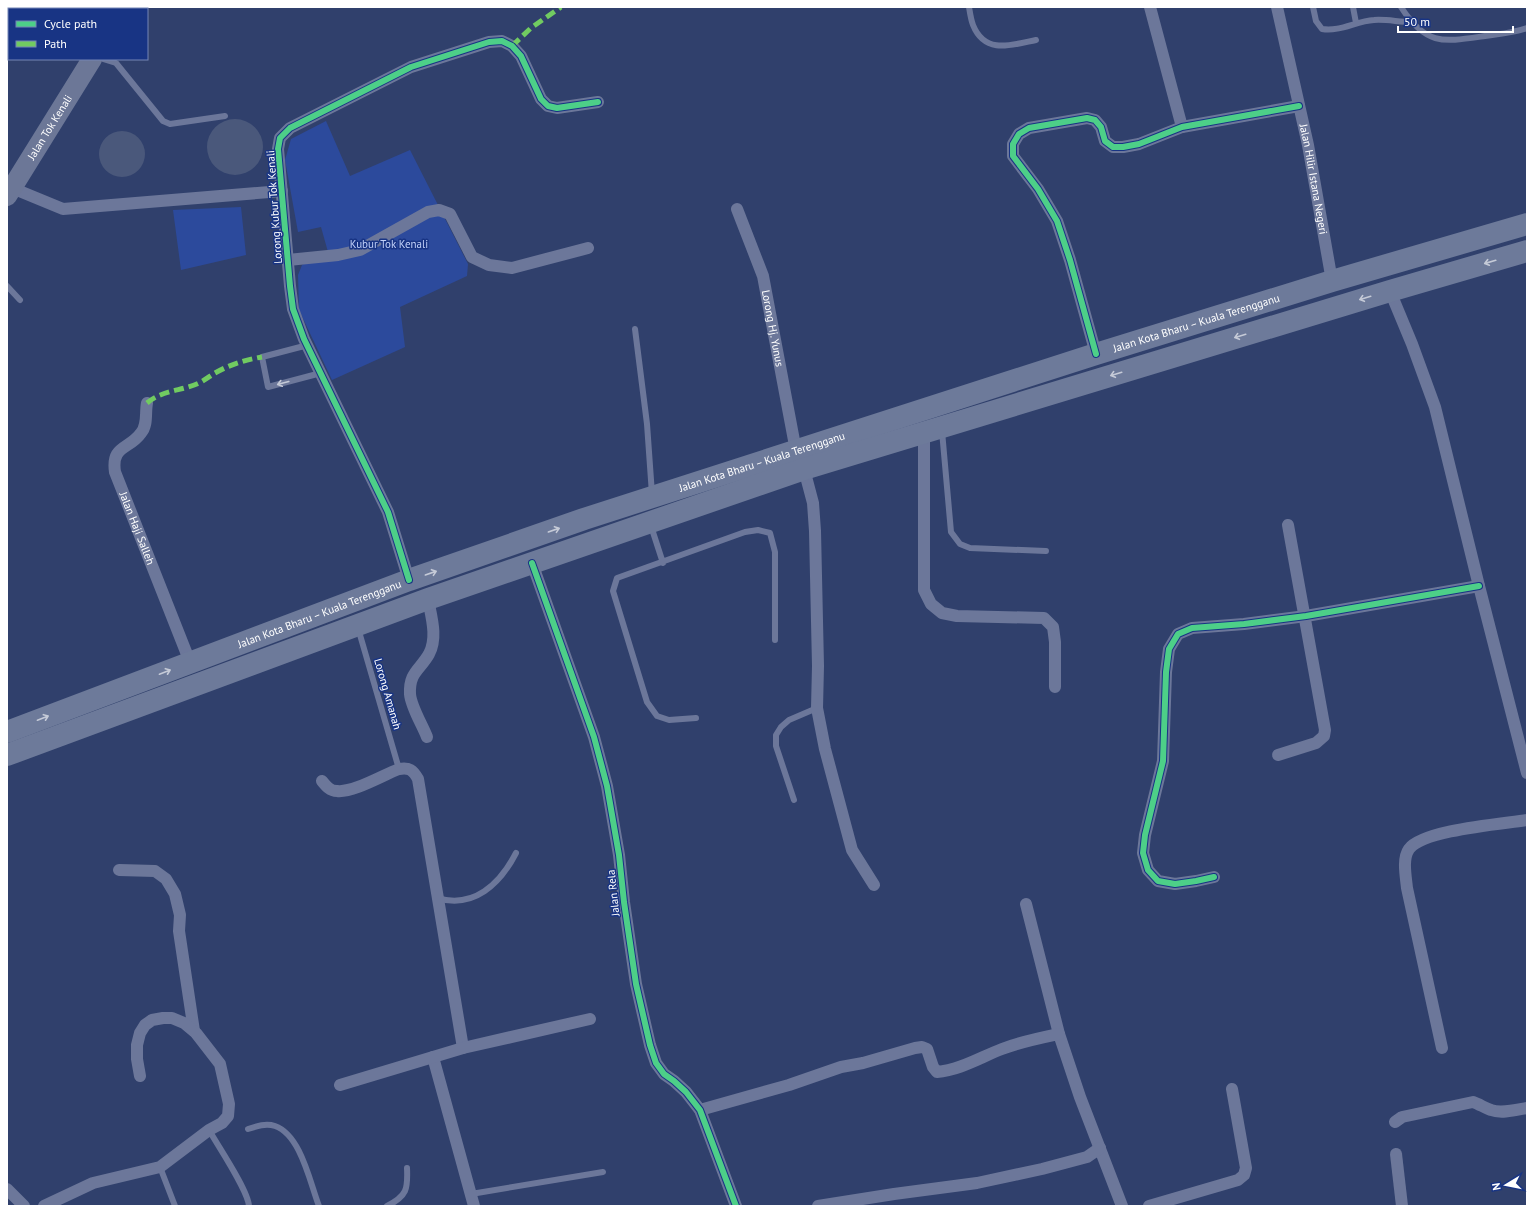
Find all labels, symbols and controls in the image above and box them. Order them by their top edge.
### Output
legend [8,8,148,60]
scale bar [1398,8,1513,34]
text: 50 m [1404,14,1430,29]
text: Cycle path [44,16,97,31]
text: Path [44,36,67,51]
street label: Jalan Tok Kenali [24,92,75,163]
street label: Jalan Hilir Istana Negeri [1296,122,1331,236]
street label: Lorong Kubur Tok Kenali [263,150,285,264]
park label: Kubur Tok Kenali [350,237,428,251]
one-way arrow [1483,259,1496,266]
street label: Lorong Hj. Yunus [759,289,787,368]
street label: Jalan Kota Bharu – Kuala Terengganu [1110,291,1281,356]
one-way arrow [1359,295,1372,302]
one-way arrow [1234,333,1247,340]
one-way arrow [1110,371,1123,378]
one-way arrow [277,379,290,387]
street label: Jalan Kota Bharu – Kuala Terengganu [676,428,847,495]
street label: Jalan Haji Salleh [116,489,158,567]
one-way arrow [547,525,559,533]
one-way arrow [425,568,437,576]
street label: Jalan Kota Bharu – Kuala Terengganu [235,577,403,651]
street label: Lorong Amanah [371,657,405,731]
one-way arrow [158,667,170,675]
one-way arrow [37,714,49,722]
street label: Jalan Rela [604,869,622,918]
north arrow [1486,1165,1526,1205]
text: N [1489,1182,1504,1192]

